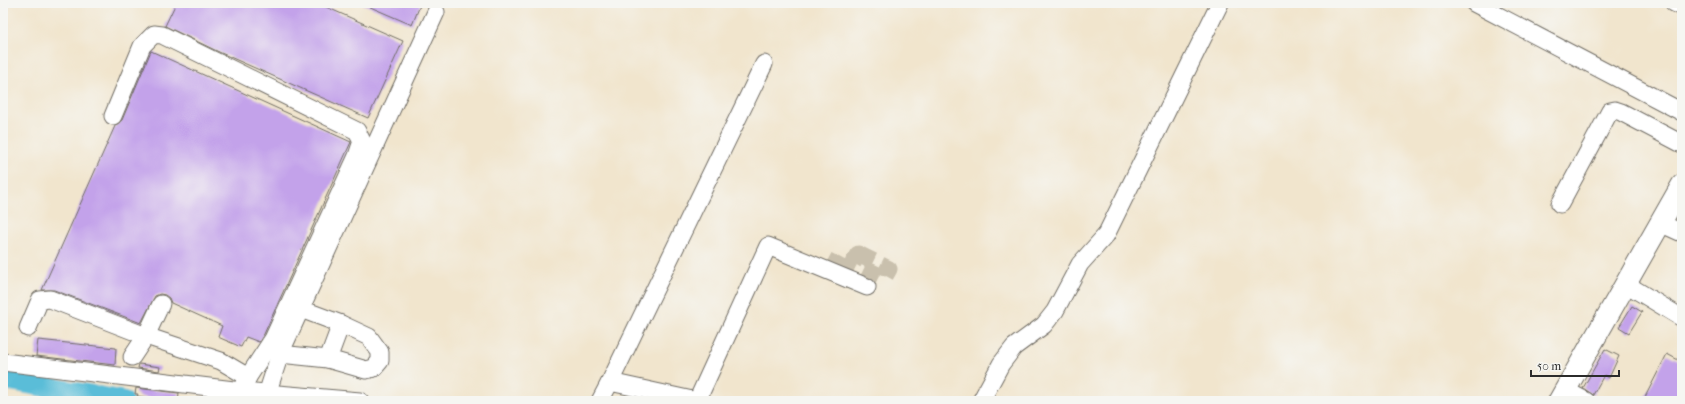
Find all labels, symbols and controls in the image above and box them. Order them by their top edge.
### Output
scale bar [1531,352,1619,378]
text: 50 m [1537,359,1561,373]

